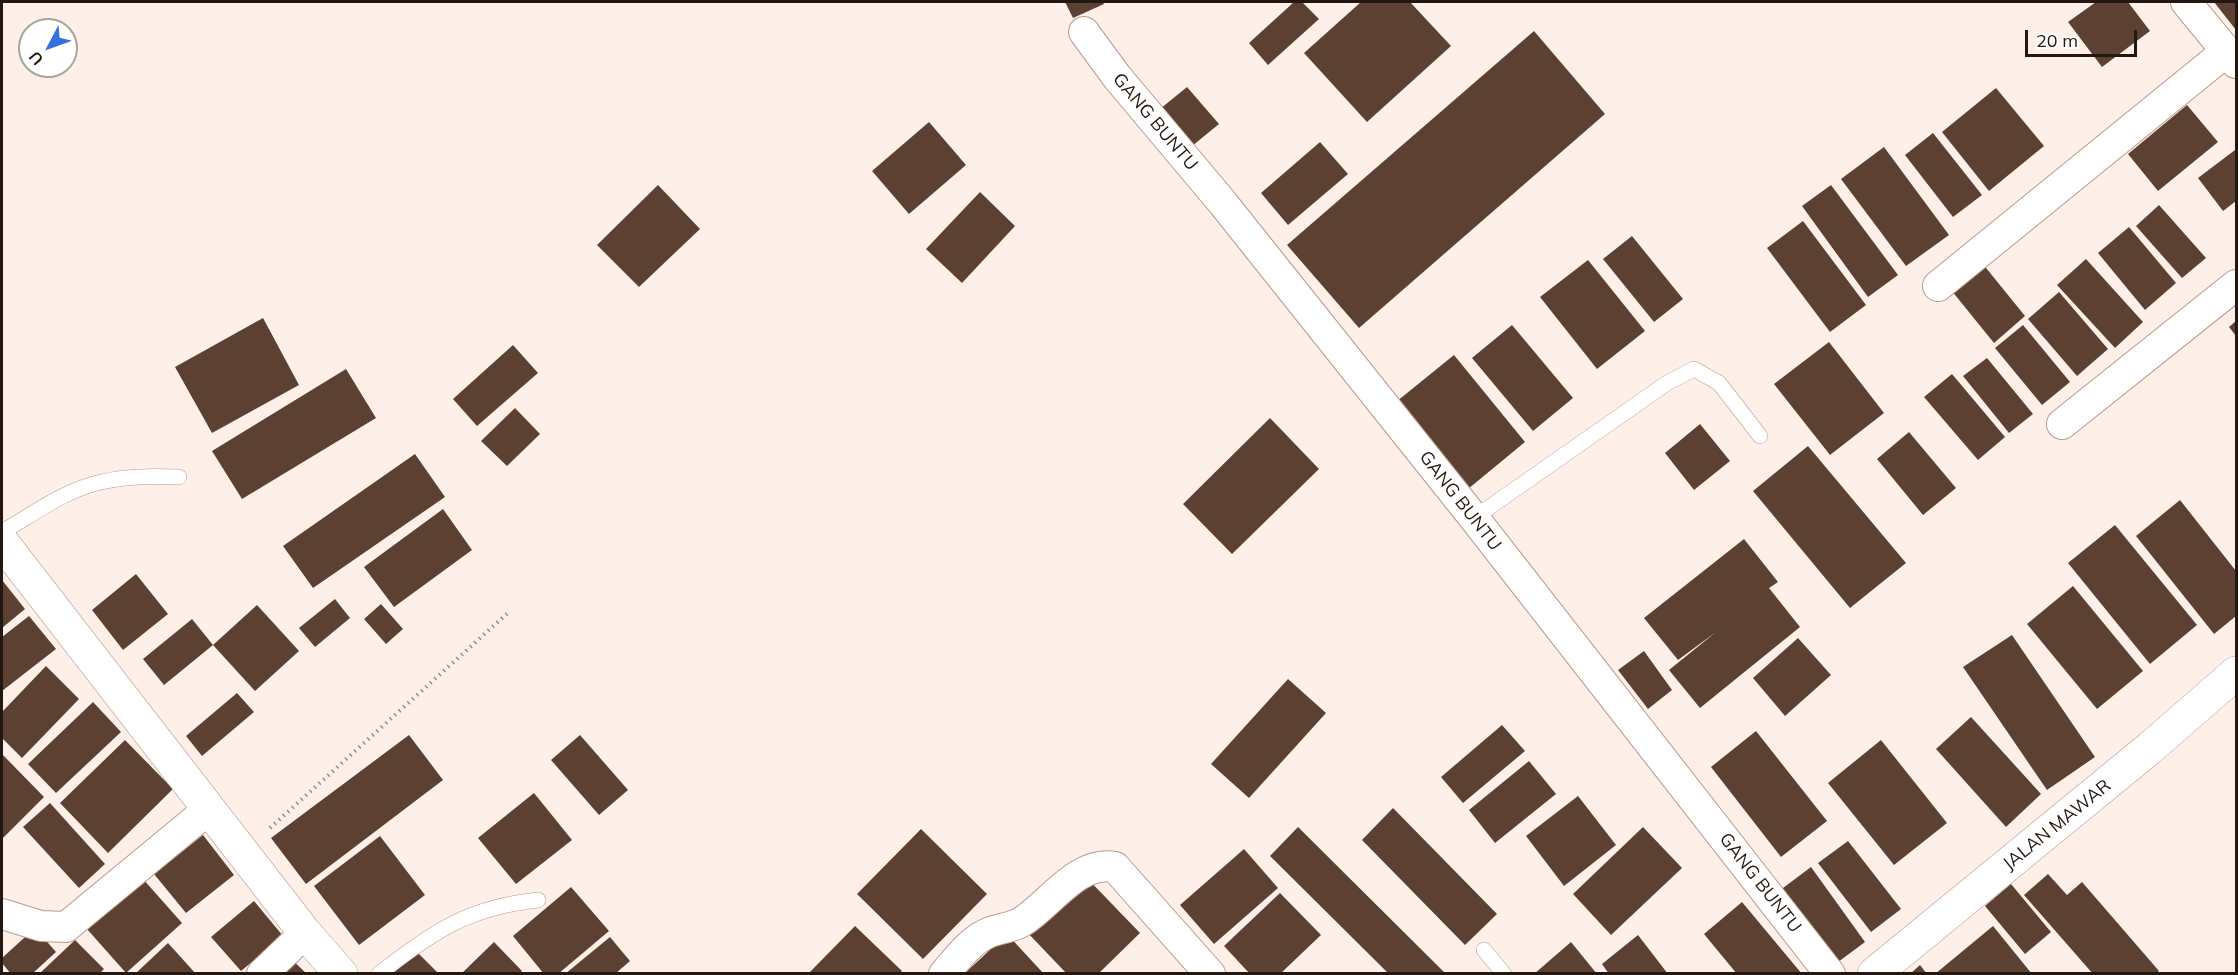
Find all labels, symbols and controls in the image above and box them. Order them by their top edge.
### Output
north arrow [18,18,78,78]
scale bar [2028,18,2140,56]
text: 20 m [2036,29,2078,52]
text: U [24,47,47,70]
street label: GANG BUNTU [1108,69,1202,175]
street label: GANG BUNTU [1414,447,1506,555]
street label: JALAN MAWAR [1999,775,2115,875]
street label: GANG BUNTU [1714,829,1806,937]

